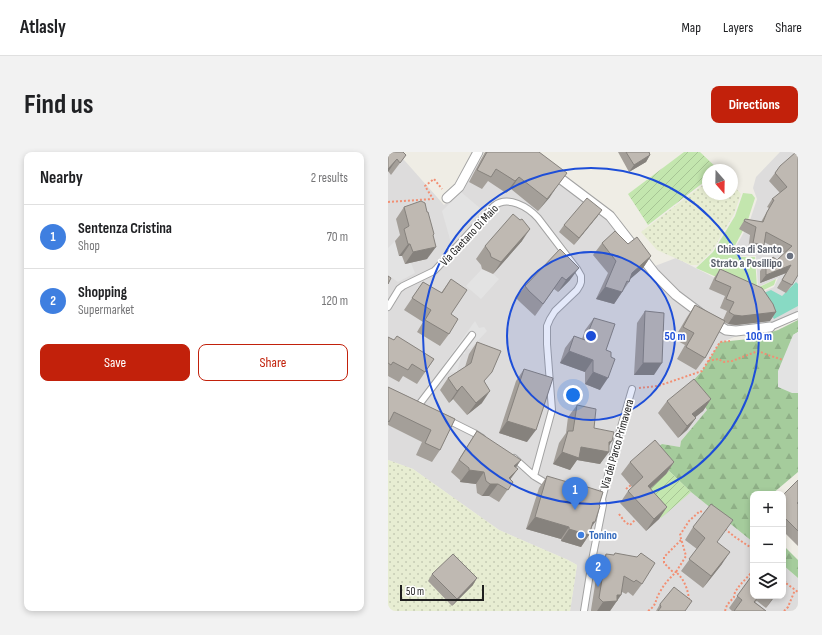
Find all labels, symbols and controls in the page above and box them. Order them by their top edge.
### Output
text: Atlasly [20,16,66,39]
text: Map [681,19,701,36]
text: Layers [723,19,753,36]
text: Share [775,19,802,36]
button: Directions [711,86,798,123]
text: Find us [24,88,93,121]
north arrow [702,164,738,200]
text: Nearby [40,168,83,188]
text: 2 results [311,170,348,186]
street label: Via Gaetano Di Maio [437,201,502,269]
text: Sentenza Cristina [78,219,172,238]
text: 1 [50,229,56,245]
text: 70 m [327,229,348,245]
text: Shop [78,238,100,254]
place label: Chiesa di Santo Strato a Posillipo [711,242,782,271]
marker: Chiesa di Santo Strato a Posillipo [785,251,795,261]
text: Shopping [78,283,127,302]
text: 2 [50,293,56,309]
text: 120 m [322,293,348,309]
text: Supermarket [78,302,134,318]
centre of rings [584,329,598,343]
text: 50 m [665,329,685,344]
text: 100 m [746,329,772,344]
button: Save [40,344,190,381]
button: Share [198,344,348,381]
your location [563,385,583,405]
street label: Via del Parco Primavera [597,397,638,491]
pin: 1 [562,477,588,510]
map controls [750,491,786,599]
button: + [750,491,786,527]
button: − [750,527,786,563]
place label: Tonino [589,528,617,543]
marker: Tonino [576,530,586,540]
pin: 2 [585,554,611,587]
button: layers [750,563,786,599]
scale bar [400,583,484,602]
text: 50 m [406,585,424,598]

